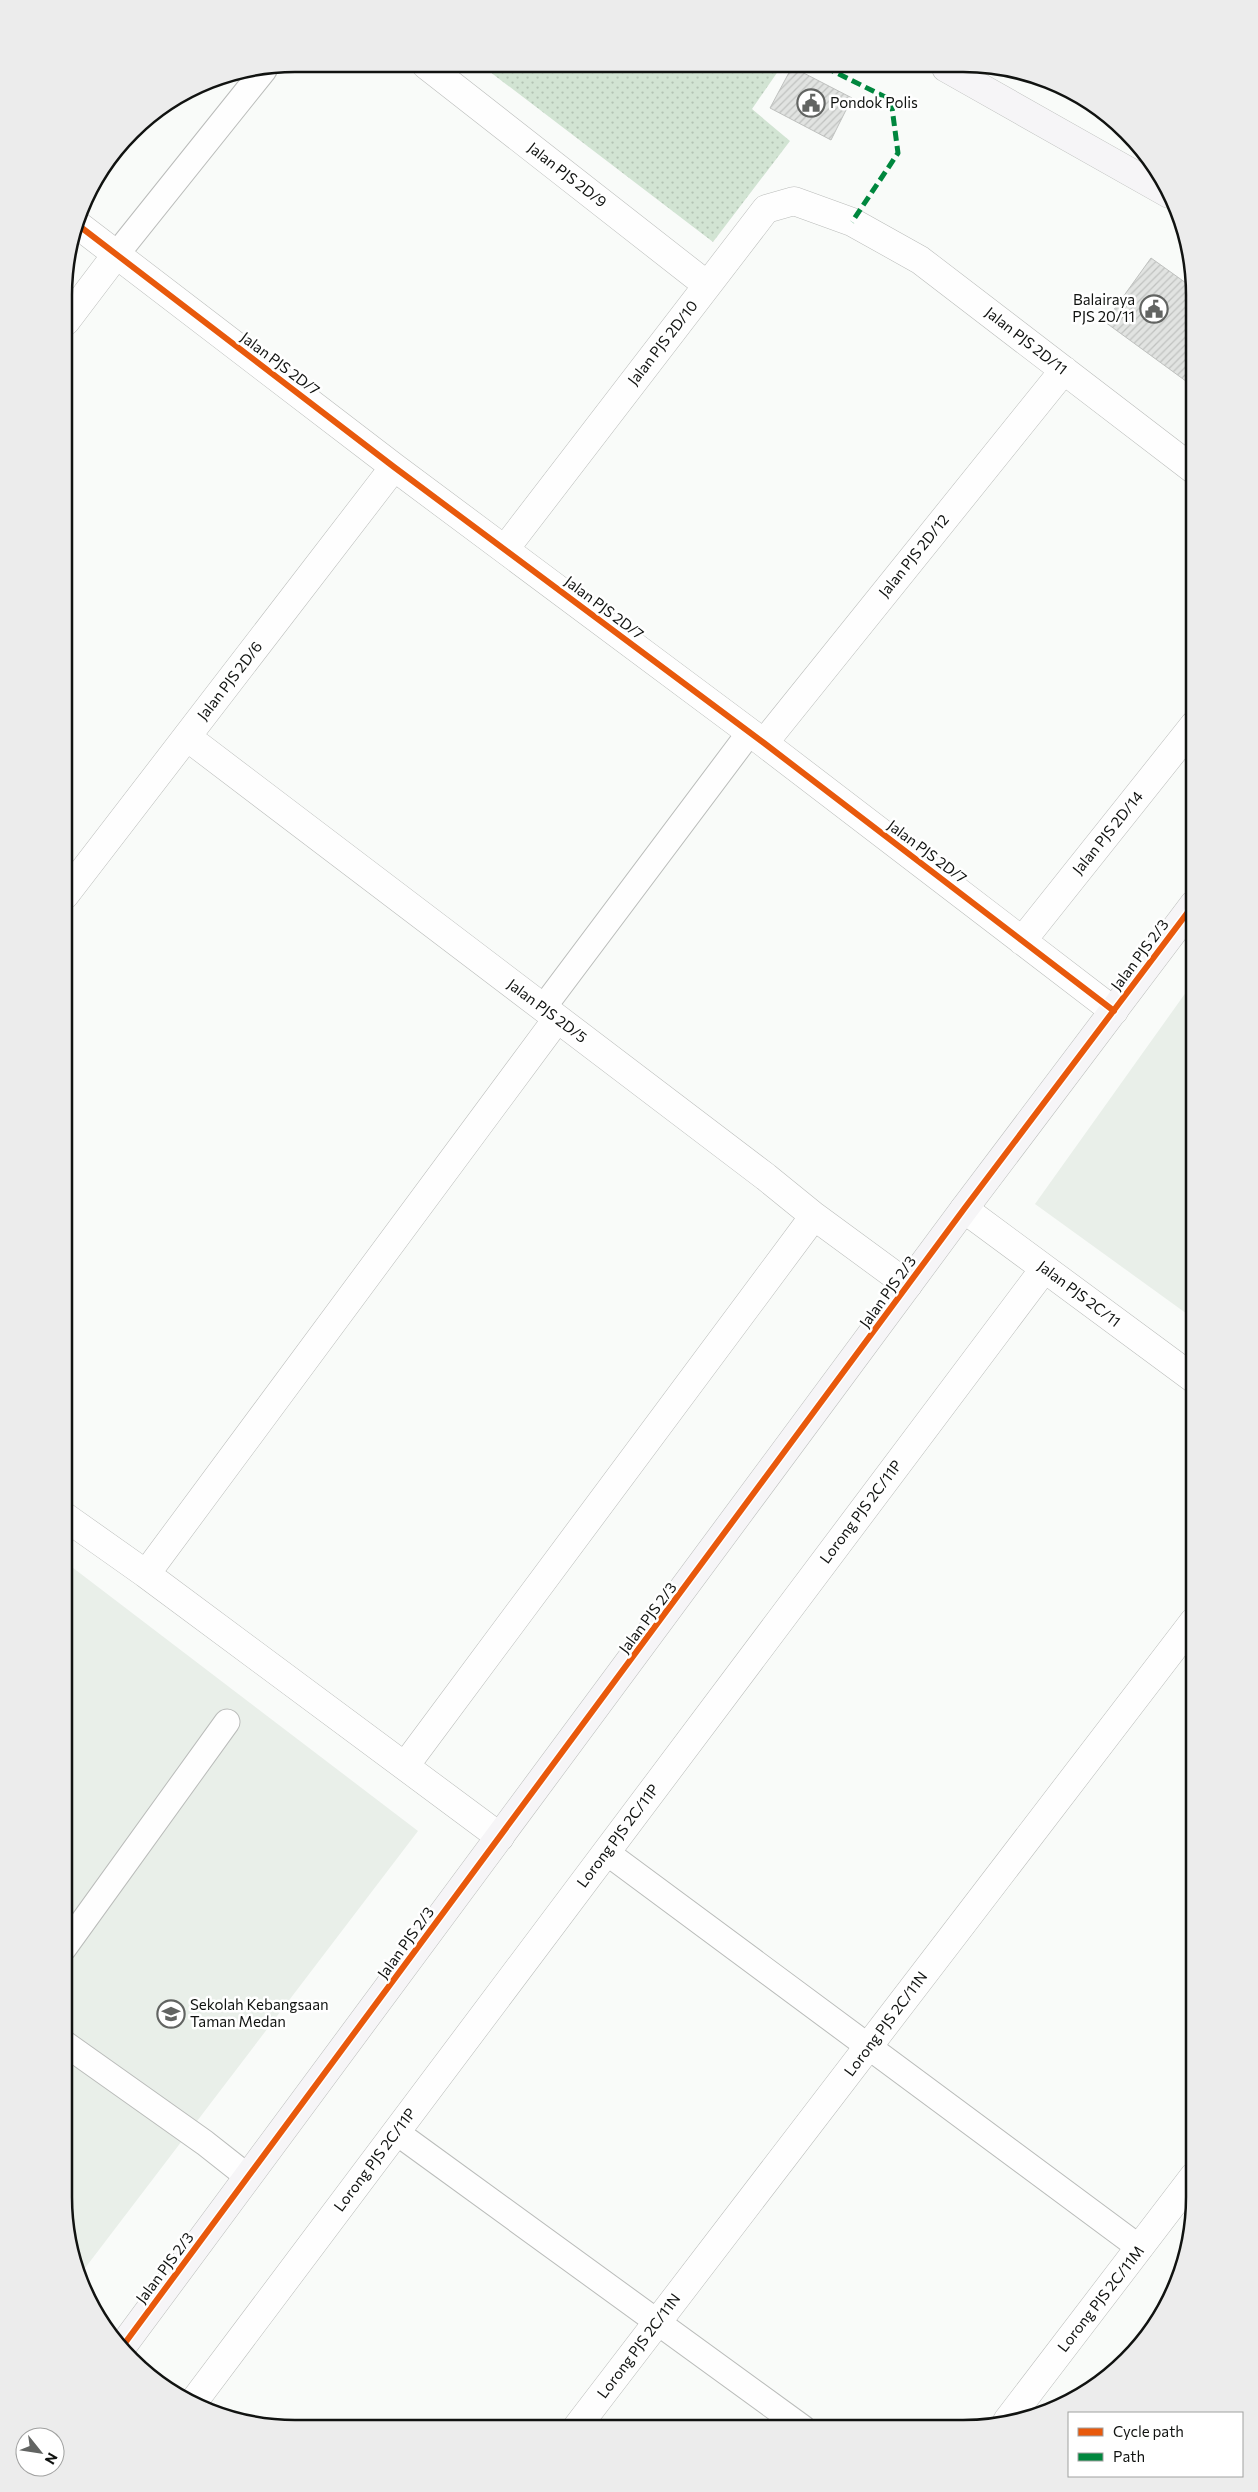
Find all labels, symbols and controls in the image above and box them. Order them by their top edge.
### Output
public building icon: Pondok Polis [796,88,826,118]
place label: Pondok Polis [830,93,918,111]
street label: Jalan PJS 2D/9 [525,138,611,211]
place label: Balairaya PJS 20/11 [1072,290,1135,325]
public building icon: Balairaya PJS 20/11 [1139,294,1169,324]
street label: Jalan PJS 2D/10 [624,296,701,388]
street label: Jalan PJS 2D/11 [982,303,1071,378]
street label: Jalan PJS 2D/7 [238,328,324,399]
street label: Jalan PJS 2D/12 [874,510,952,600]
street label: Jalan PJS 2D/7 [562,572,648,643]
street label: Jalan PJS 2D/6 [193,637,266,723]
street label: Jalan PJS 2D/14 [1068,787,1146,878]
street label: Jalan PJS 2D/7 [885,816,971,887]
street label: Jalan PJS 2/3 [1107,915,1172,993]
street label: Jalan PJS 2D/5 [504,974,591,1046]
street label: Jalan PJS 2/3 [855,1252,919,1331]
street label: Jalan PJS 2C/11 [1035,1256,1125,1330]
street label: Lorong PJS 2C/11P [815,1456,905,1567]
street label: Jalan PJS 2/3 [615,1578,680,1656]
street label: Lorong PJS 2C/11P [572,1780,662,1891]
street label: Jalan PJS 2/3 [373,1903,437,1982]
street label: Lorong PJS 2C/11N [840,1967,931,2079]
place label: Sekolah Kebangsaan Taman Medan [190,1995,329,2030]
school or university icon: Sekolah Kebangsaan Taman Medan [156,1999,186,2029]
street label: Lorong PJS 2C/11P [329,2104,419,2215]
street label: Jalan PJS 2/3 [132,2228,197,2306]
street label: Lorong PJS 2C/11M [1053,2242,1147,2355]
street label: Lorong PJS 2C/11N [593,2289,684,2401]
legend [1068,2412,1243,2477]
text: Cycle path [1113,2422,1184,2440]
north arrow [15,2427,65,2477]
text: Path [1113,2447,1145,2465]
text: N [42,2450,62,2468]

